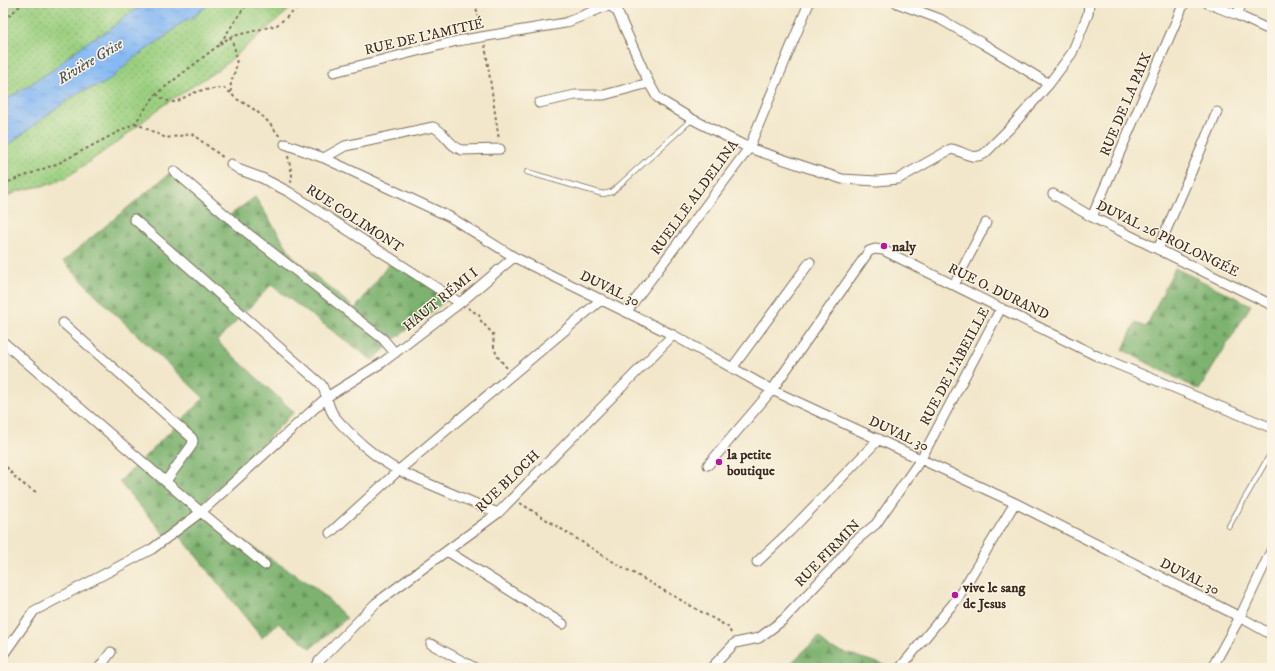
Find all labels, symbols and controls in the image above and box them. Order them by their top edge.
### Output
street label: RUE DE L'AMITIÉ [363,14,486,59]
water label: Rivière Grise [53,34,127,89]
street label: RUE DE LA PAIX [1096,50,1156,159]
street label: RUELLE ALDELINA [647,136,743,259]
street label: RUE COLIMONT [302,181,407,257]
street label: DUVAL 26 PROLONGÉE [1093,196,1242,281]
place label: naly [892,238,916,256]
marker: naly [879,241,889,251]
street label: RUE O. DURAND [945,260,1052,324]
street label: HAUT RÉMI I [399,264,482,336]
street label: DUVAL 30 [577,267,642,311]
street label: RUE DE L'ABEILLE [916,304,994,429]
street label: DUVAL 30 [866,412,931,456]
street label: RUE BLOCH [472,446,544,517]
place label: la petite boutique [726,446,775,480]
marker: la petite boutique [714,457,724,467]
street label: RUE FIRMIN [791,516,865,591]
street label: DUVAL 30 [1157,554,1222,599]
place label: vive le sang de Jesus [962,579,1027,613]
marker: vive le sang de Jesus [950,590,960,600]

